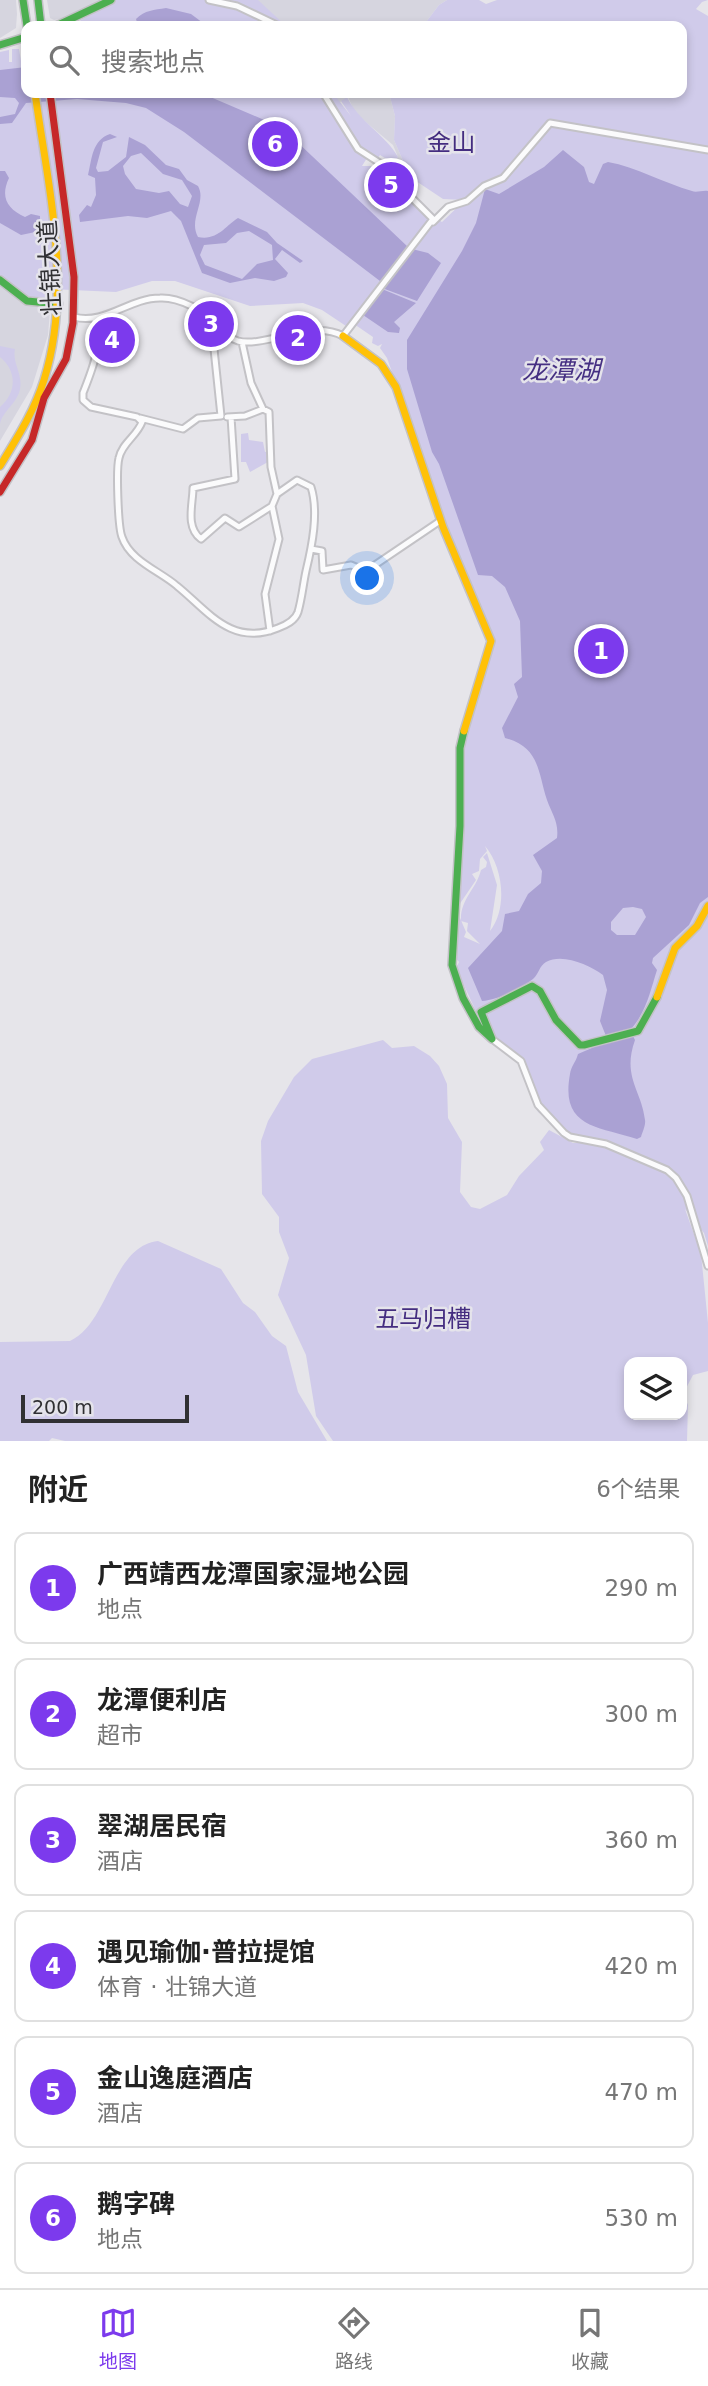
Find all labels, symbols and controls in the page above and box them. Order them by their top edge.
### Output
search box [21,21,687,98]
icon: search [45,41,83,79]
text: 搜索地点 [101,47,205,77]
pin: 6 [252,118,298,170]
park label: 金山 [427,129,475,157]
pin: 5 [368,159,414,211]
street label: 壮锦大道 [34,219,66,317]
pin: 3 [188,298,234,350]
pin: 2 [275,312,321,364]
pin: 4 [89,314,135,366]
water label: 龙潭湖 [522,355,604,385]
your location [350,561,384,595]
pin: 1 [578,625,624,677]
park label: 五马归槽 [375,1305,471,1333]
map controls [624,1357,687,1420]
button: layers [624,1357,687,1420]
scale bar [21,1392,189,1424]
text: 200 m [32,1396,93,1418]
text: 附近 [28,1472,88,1507]
text: 6个结果 [596,1476,680,1502]
text: 广西靖西龙潭国家湿地公园 [97,1559,409,1589]
text: 1 [45,1575,61,1601]
text: 290 m [604,1575,678,1601]
text: 地点 [97,1596,143,1622]
text: 龙潭便利店 [97,1685,227,1715]
text: 2 [45,1701,61,1727]
text: 300 m [604,1701,678,1727]
text: 超市 [97,1722,143,1748]
text: 翠湖居民宿 [97,1811,227,1841]
text: 3 [45,1827,61,1853]
text: 360 m [604,1827,678,1853]
text: 酒店 [97,1848,143,1874]
text: 遇见瑜伽·普拉提馆 [97,1937,315,1967]
text: 4 [45,1953,61,1979]
text: 420 m [604,1953,678,1979]
text: 体育 · 壮锦大道 [97,1974,257,2000]
text: 金山逸庭酒店 [97,2063,253,2093]
text: 5 [45,2079,61,2105]
text: 470 m [604,2079,678,2105]
text: 酒店 [97,2100,143,2126]
text: 鹅字碑 [97,2189,175,2219]
text: 6 [45,2205,61,2231]
text: 530 m [604,2205,678,2231]
text: 地点 [97,2226,143,2252]
tab: 地图 [99,2304,137,2373]
tab: 路线 [335,2304,373,2373]
tab: 收藏 [571,2304,609,2373]

